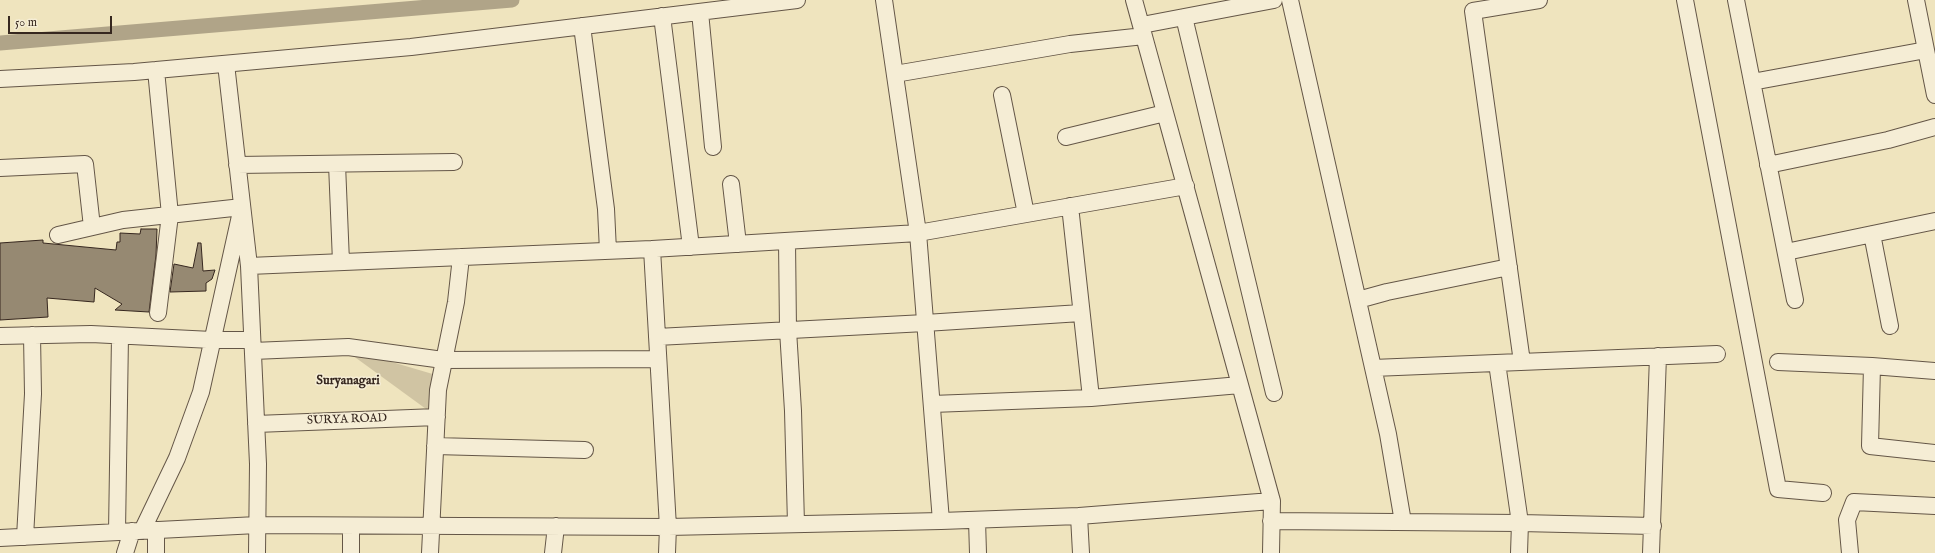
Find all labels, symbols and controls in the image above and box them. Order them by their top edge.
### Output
scale bar [10,8,114,34]
text: 50 m [15,15,37,30]
district label: Suryanagari [316,373,380,389]
street label: SURYA ROAD [307,411,387,429]

